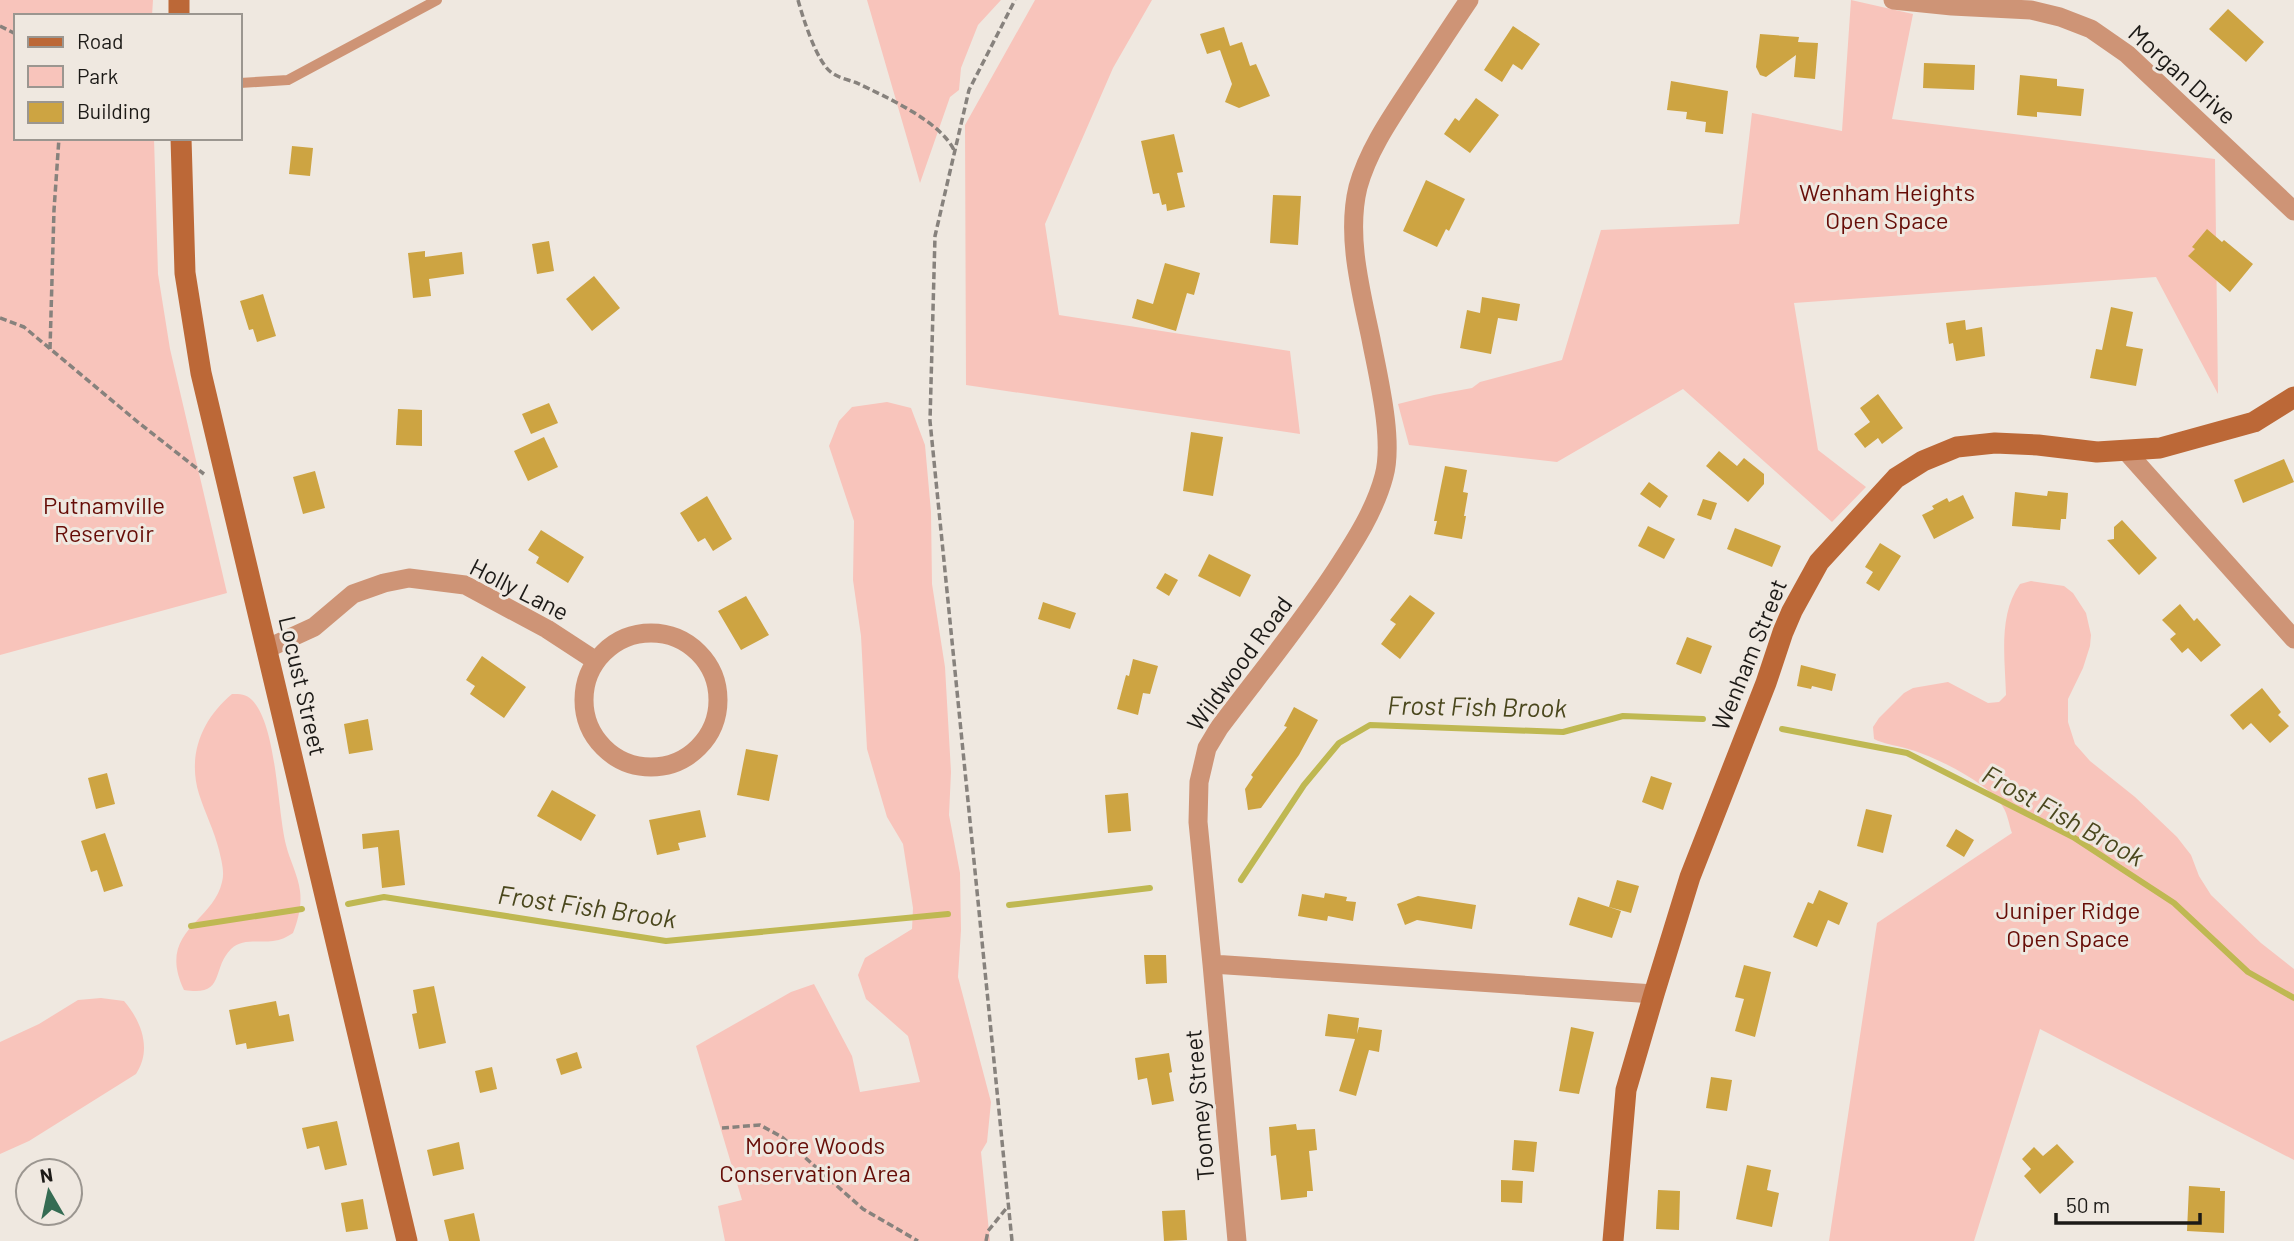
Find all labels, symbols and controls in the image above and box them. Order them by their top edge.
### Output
legend [14,14,242,140]
street label: Morgan Drive [2123,18,2243,130]
text: Road [77,28,123,53]
text: Park [77,63,118,88]
text: Building [77,98,151,123]
park label: Wenham Heights Open Space [1799,177,1975,234]
park label: Putnamville Reservoir [43,490,165,547]
street label: Holly Lane [465,551,574,626]
street label: Wenham Street [1705,574,1792,734]
street label: Wildwood Road [1180,590,1297,736]
street label: Locust Street [273,613,334,758]
water label: Frost Fish Brook [1387,688,1567,723]
water label: Frost Fish Brook [1978,758,2150,872]
water label: Frost Fish Brook [496,878,679,933]
park label: Juniper Ridge Open Space [1996,895,2140,952]
street label: Toomey Street [1177,1028,1220,1182]
park label: Moore Woods Conservation Area [719,1130,911,1187]
north arrow [14,1157,84,1227]
text: N [38,1162,54,1187]
scale bar [2056,1182,2200,1226]
text: 50 m [2066,1192,2110,1217]

